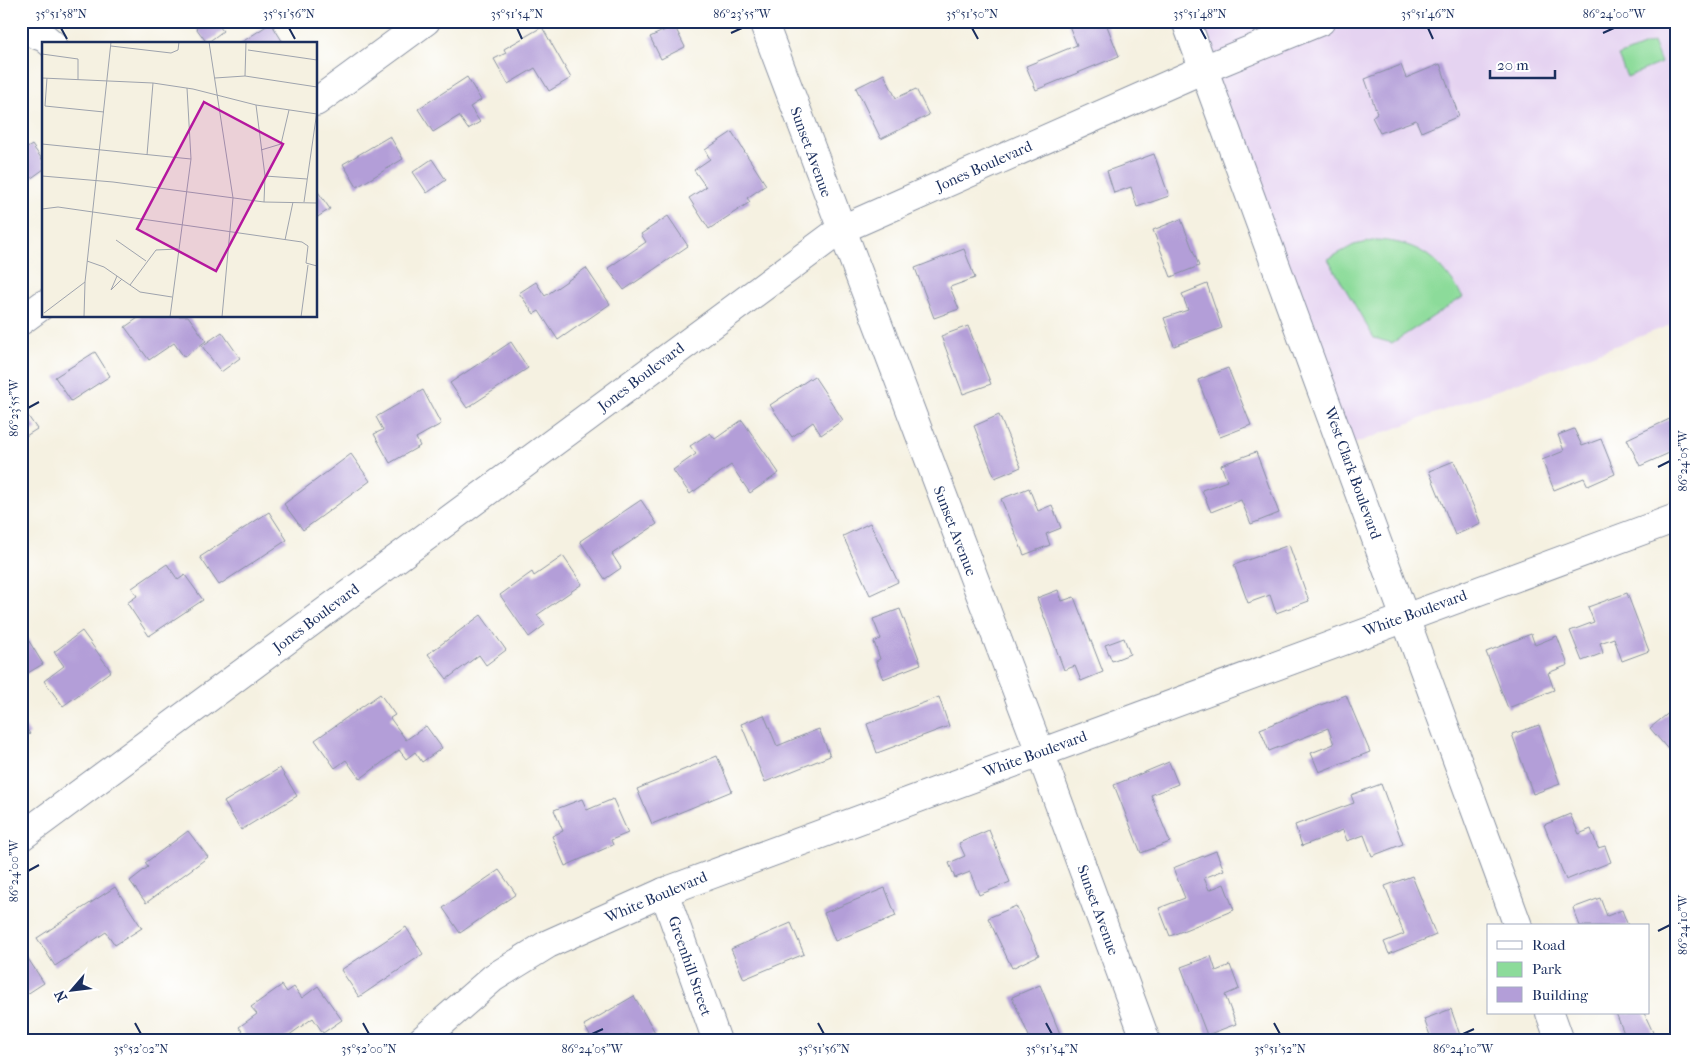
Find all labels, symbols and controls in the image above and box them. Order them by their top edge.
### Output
text: 35°51'58"N [35,7,87,21]
text: 35°51'56"N [263,7,315,21]
text: 35°51'54"N [491,7,543,21]
text: 86°23'55"W [713,7,772,21]
text: 35°51'50"N [946,7,998,21]
text: 35°51'48"N [1173,7,1227,21]
text: 35°51'46"N [1401,7,1455,21]
text: 86°24'00"W [1583,7,1646,21]
inset map [42,42,318,318]
scale bar [1490,48,1554,80]
text: 20 m [1497,56,1529,74]
street label: Sunset Avenue [786,104,836,200]
street label: Jones Boulevard [932,136,1036,196]
street label: Jones Boulevard [594,338,688,416]
text: 86°23'55"W [7,378,21,437]
street label: West Clark Boulevard [1320,404,1386,542]
text: 86°24'05"W [1676,429,1690,491]
street label: Sunset Avenue [930,484,981,579]
street label: Jones Boulevard [269,579,363,657]
street label: White Boulevard [1360,586,1470,640]
street label: White Boulevard [980,727,1090,781]
text: 86°24'00"W [7,839,21,902]
street label: Sunset Avenue [1073,862,1123,958]
street label: White Boulevard [601,867,711,927]
text: 86°24'10"W [1676,894,1690,955]
street label: Greenhill Street [664,914,716,1019]
legend [1487,924,1650,1014]
text: Road [1532,936,1566,954]
text: Park [1532,960,1562,978]
north arrow [48,964,98,1014]
text: Building [1532,986,1589,1004]
text: N [51,987,71,1005]
text: 35°52'02"N [114,1042,168,1056]
text: 35°52'00"N [341,1042,397,1056]
text: 86°24'05"W [562,1042,624,1056]
text: 35°51'56"N [798,1042,850,1056]
text: 35°51'54"N [1026,1042,1078,1056]
text: 35°51'52"N [1254,1042,1306,1056]
text: 86°24'10"W [1433,1042,1494,1056]

